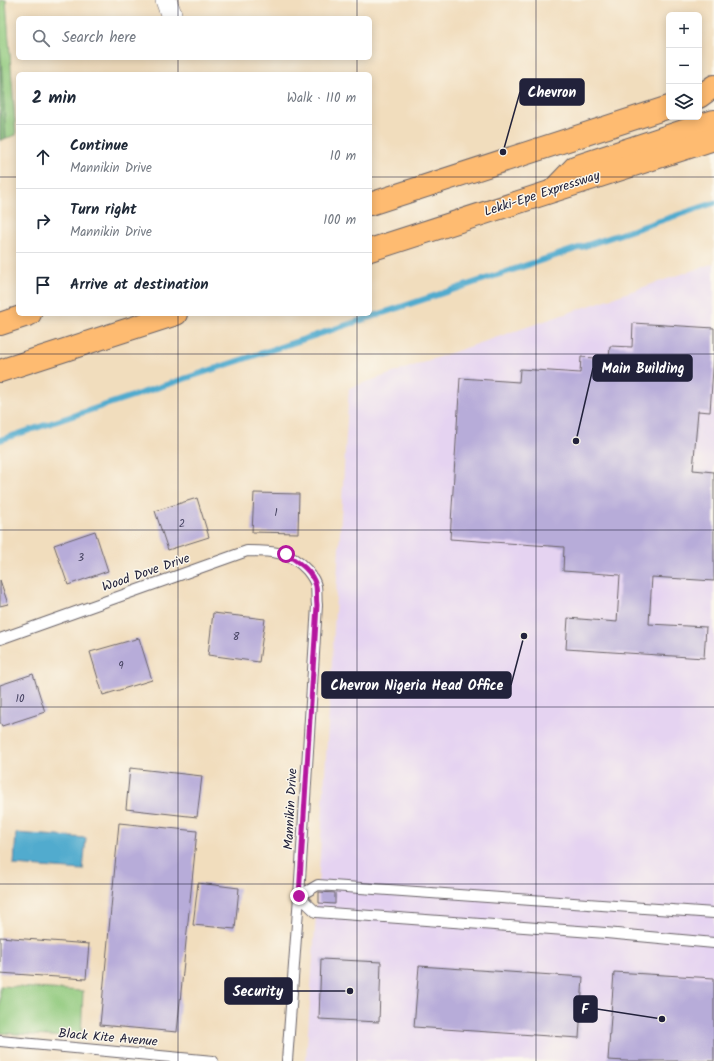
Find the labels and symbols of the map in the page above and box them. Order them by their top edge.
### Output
callout: Chevron [520,79,584,105]
text: Chevron [528,82,576,104]
street label: Lekki-Epe Expressway [481,165,603,223]
callout: Main Building [593,355,692,381]
text: Main Building [601,358,685,380]
house number: 1 [274,504,278,522]
house number: 2 [179,515,185,533]
route start [277,545,295,563]
street label: Wood Dove Drive [99,548,193,598]
house number: 3 [78,549,84,567]
house number: 8 [233,628,240,646]
house number: 9 [118,657,124,675]
callout: Chevron Nigeria Head Office [322,672,511,698]
text: Chevron Nigeria Head Office [331,675,504,697]
house number: 10 [16,690,25,708]
street label: Mannikin Drive [278,767,304,850]
route end [290,887,308,905]
callout: Security [225,978,292,1004]
text: Security [233,981,284,1003]
callout: F [574,996,597,1022]
text: F [581,999,590,1021]
street label: Black Kite Avenue [57,1023,159,1053]

